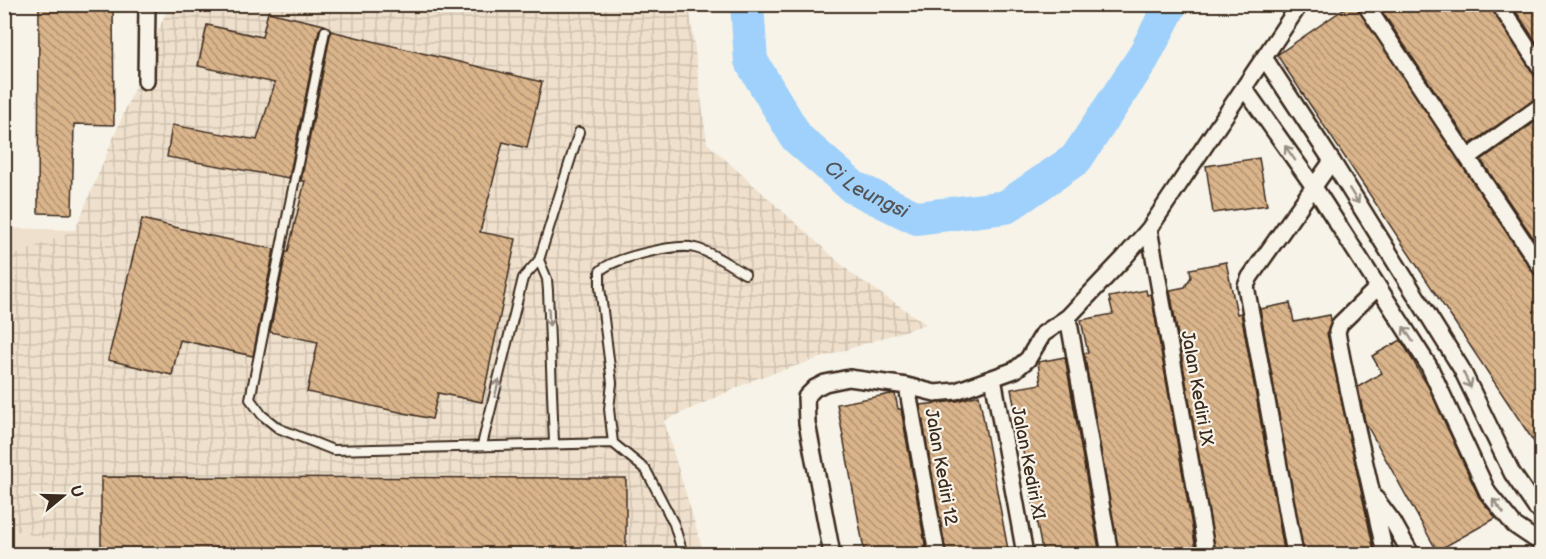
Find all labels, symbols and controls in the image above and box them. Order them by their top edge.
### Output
one-way arrow [1284,145,1296,161]
water label: Ci Leungsi [819,155,914,225]
one-way arrow [1348,187,1360,204]
one-way arrow [543,307,554,327]
one-way arrow [1401,326,1413,343]
street label: Jalan Kediri IX [1177,329,1218,448]
one-way arrow [1462,370,1474,388]
one-way arrow [491,379,503,398]
street label: Jalan Kediri XI [1007,404,1049,522]
street label: Jalan Kediri 12 [920,407,962,527]
north arrow [33,466,93,526]
text: U [65,483,87,500]
one-way arrow [1492,498,1505,514]

